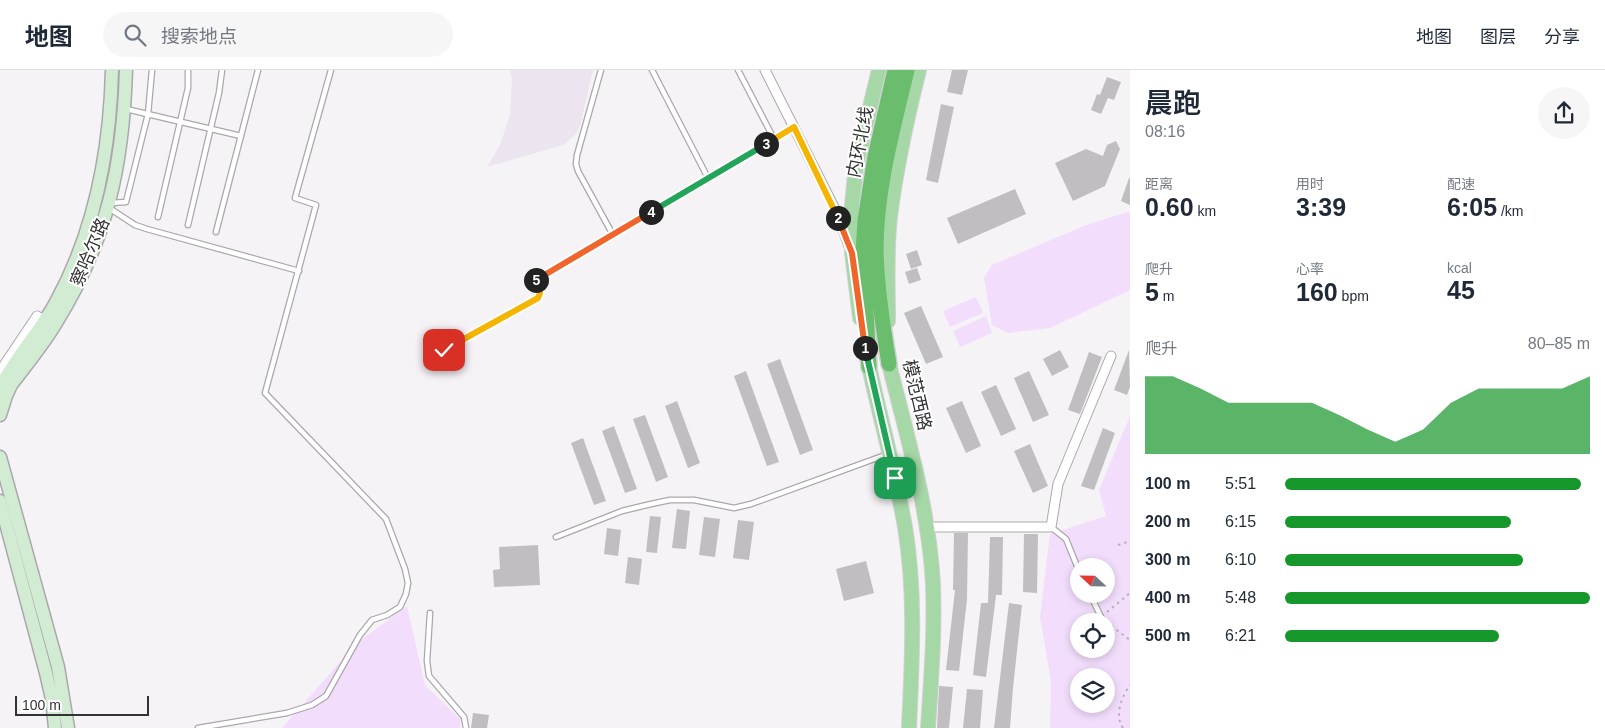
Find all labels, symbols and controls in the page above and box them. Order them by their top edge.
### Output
search box [103,12,453,57]
icon: search [121,21,149,49]
text: 地图 [25,23,73,50]
text: 搜索地点 [161,26,237,47]
text: 地图 [1416,27,1452,47]
text: 图层 [1480,27,1516,47]
text: 分享 [1544,27,1580,47]
button: share [1538,87,1590,139]
text: 晨跑 [1145,88,1201,119]
street label: 内环北线 [843,105,877,179]
text: 08:16 [1145,123,1185,140]
pin: 3 [754,132,778,156]
text: 3 [763,136,770,152]
text: 距离 [1145,176,1173,192]
text: 用时 [1296,176,1324,192]
text: 配速 [1447,176,1475,192]
text: 0.60 [1145,193,1194,221]
text: 3:39 [1296,193,1346,221]
text: 6:05 [1447,193,1497,221]
pin: 4 [638,200,664,224]
text: km [1194,203,1216,219]
text: /km [1497,203,1524,219]
text: 4 [648,204,655,220]
pin: 2 [826,206,850,230]
text: 2 [835,210,842,226]
street label: 察哈尔路 [67,215,113,289]
text: kcal [1447,260,1472,276]
text: 爬升 [1145,261,1173,277]
text: 心率 [1296,261,1324,277]
pin: 5 [524,268,548,292]
text: 5 [533,272,540,288]
text: 45 [1447,276,1475,304]
text: 5 [1145,278,1159,306]
text: 160 [1296,278,1338,306]
text: m [1159,288,1174,304]
text: bpm [1338,288,1369,304]
pin [423,329,465,371]
text: 80–85 m [1528,335,1590,352]
icon: check [430,336,458,364]
pin: 1 [852,336,878,360]
text: 1 [862,340,869,356]
text: 爬升 [1145,340,1177,357]
street label: 模范西路 [899,358,935,432]
pin [874,457,916,499]
icon: arrive [881,464,909,492]
text: 100 m [1145,475,1190,492]
text: 5:51 [1225,475,1256,492]
text: 200 m [1145,513,1190,530]
text: 6:15 [1225,513,1256,530]
text: 300 m [1145,551,1190,568]
text: 6:10 [1225,551,1256,568]
north arrow [1070,558,1115,602]
map controls [1070,558,1115,713]
text: 400 m [1145,589,1190,606]
text: 5:48 [1225,589,1256,606]
button: locate [1070,613,1115,658]
text: 500 m [1145,627,1190,644]
text: 6:21 [1225,627,1256,644]
button: layers [1070,668,1115,713]
scale bar [15,693,149,716]
text: 100 m [22,697,61,713]

